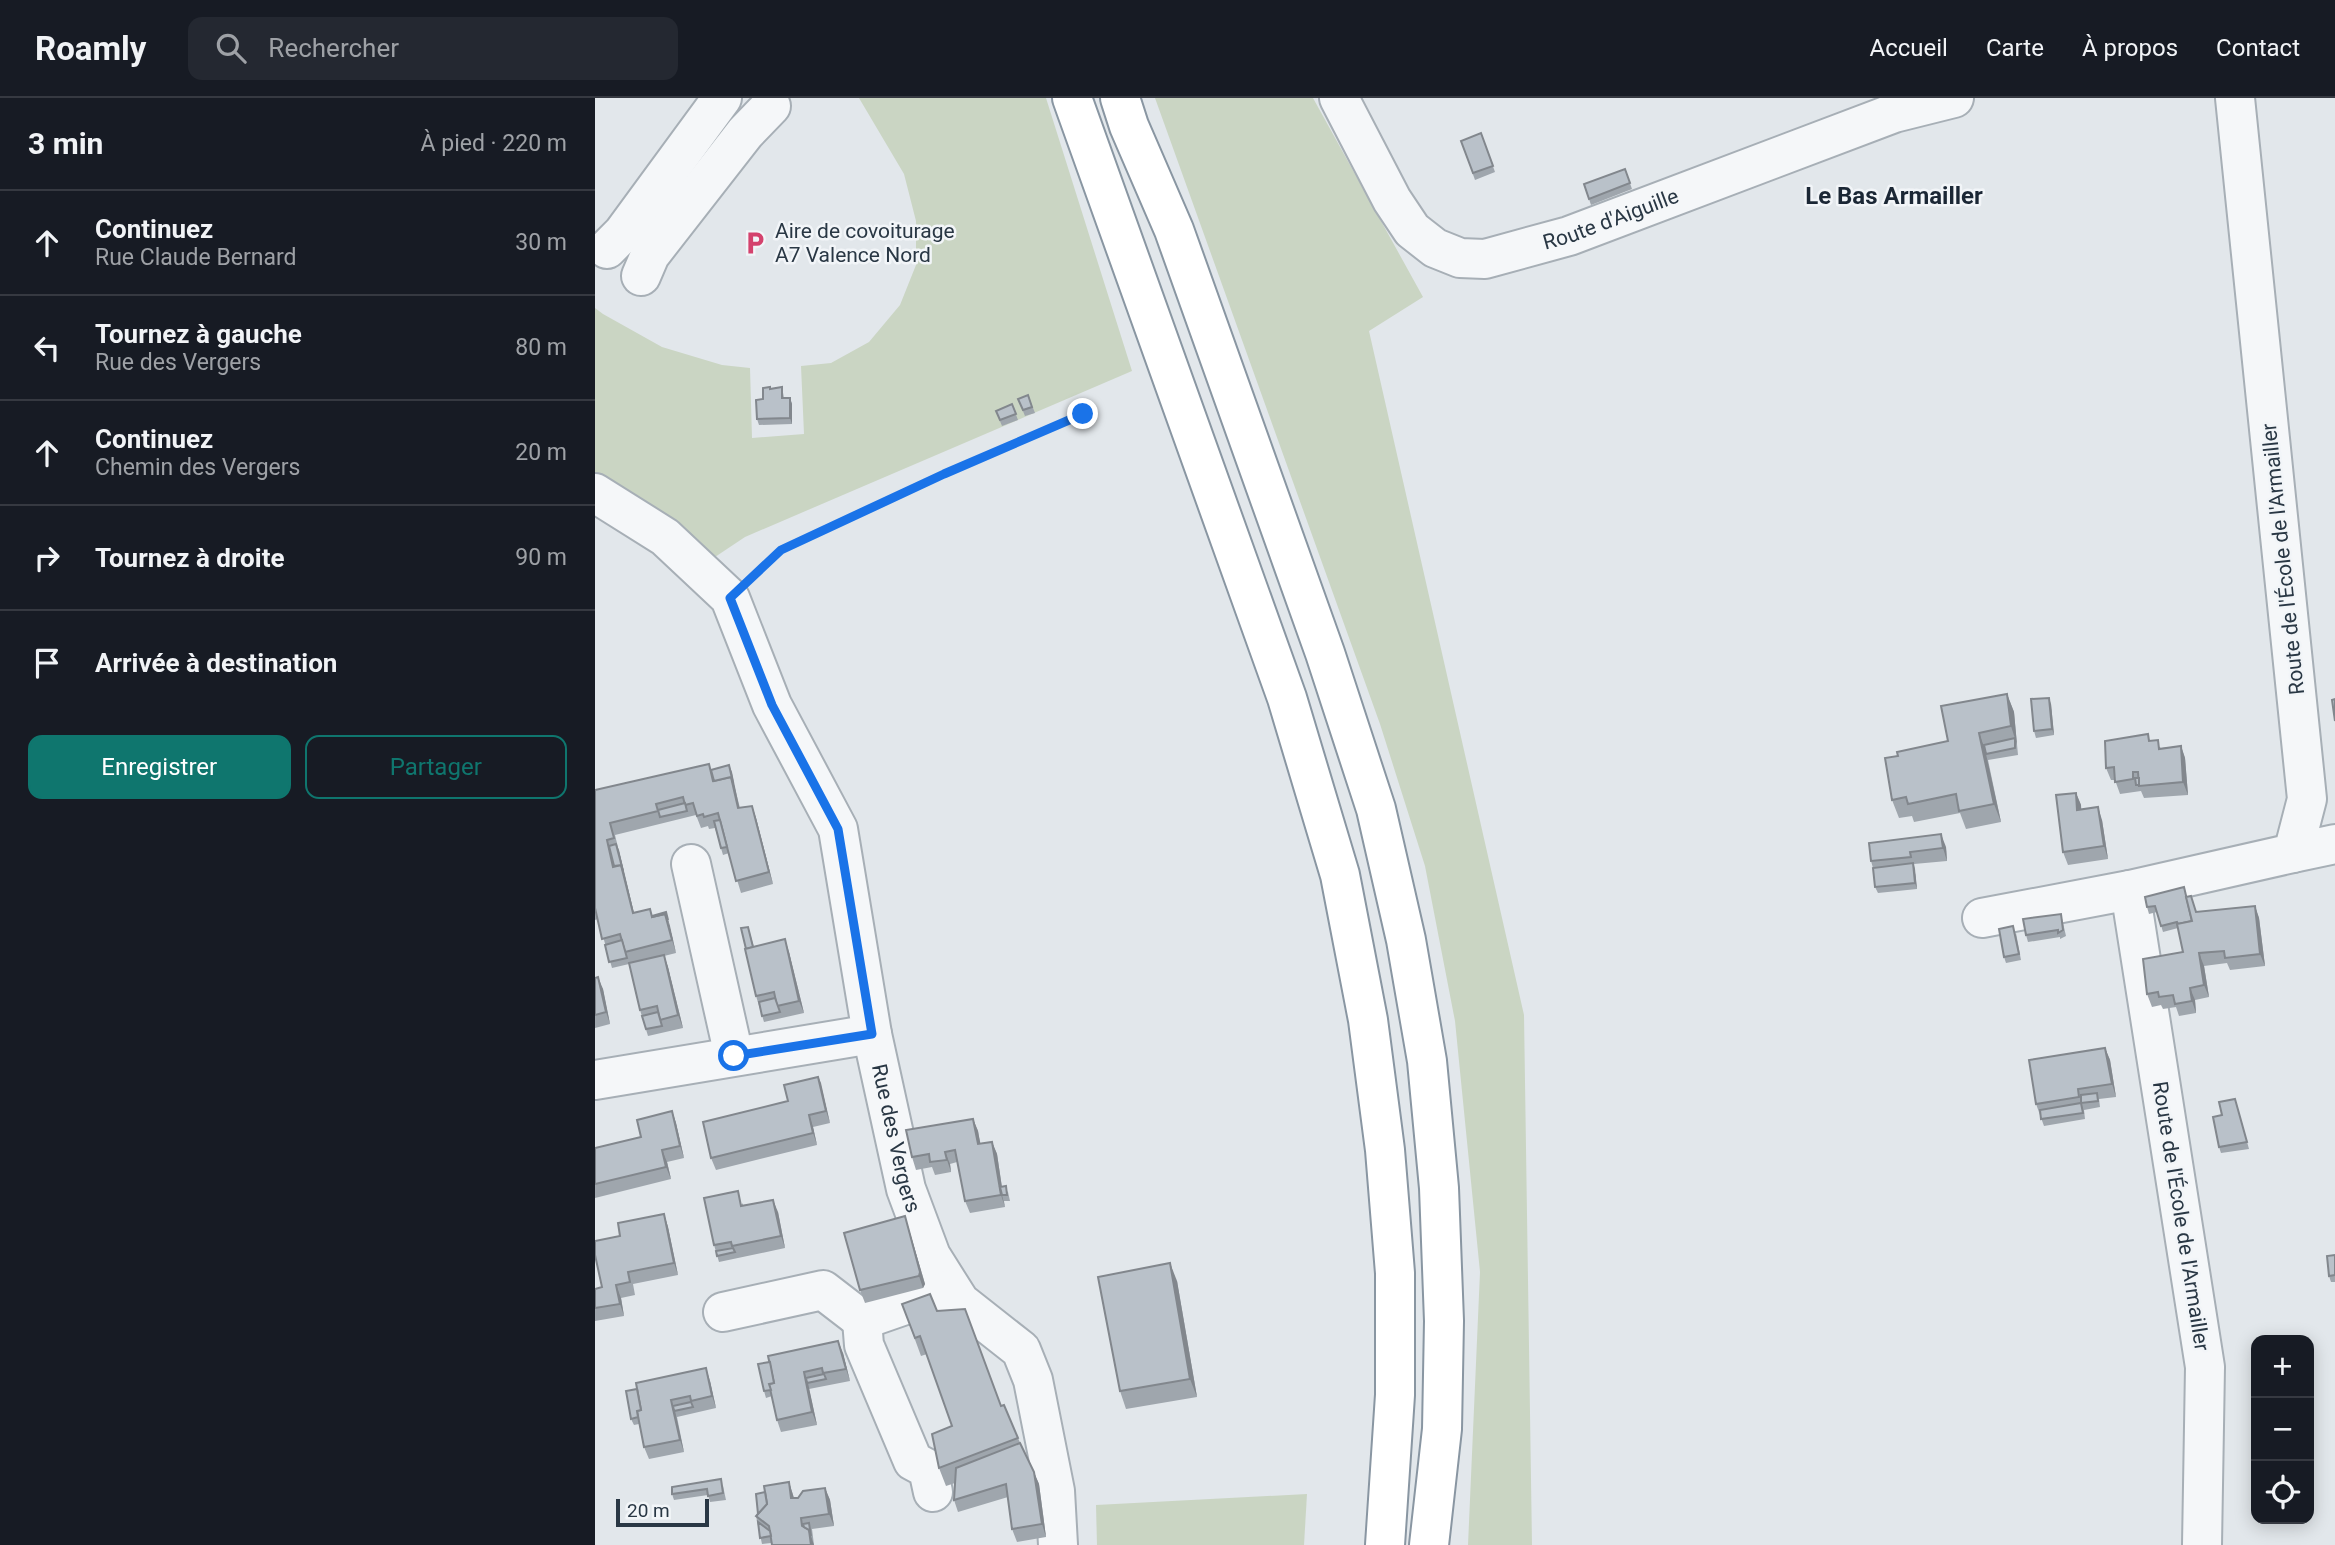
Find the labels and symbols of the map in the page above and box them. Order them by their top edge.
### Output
district label: Le Bas Armailler [1805,182,1983,210]
street label: Route d'Aiguille [1540,184,1682,255]
place label: Aire de covoiturage A7 Valence Nord [775,219,955,267]
parking icon: Aire de covoiturage A7 Valence Nord [741,229,769,257]
route end [1067,398,1098,429]
street label: Route de l'École de l'Armailler [2257,422,2309,696]
route start [718,1040,749,1071]
street label: Rue des Vergers [867,1062,926,1216]
street label: Route de l'École de l'Armailler [2148,1079,2214,1353]
scale bar [616,1496,709,1528]

